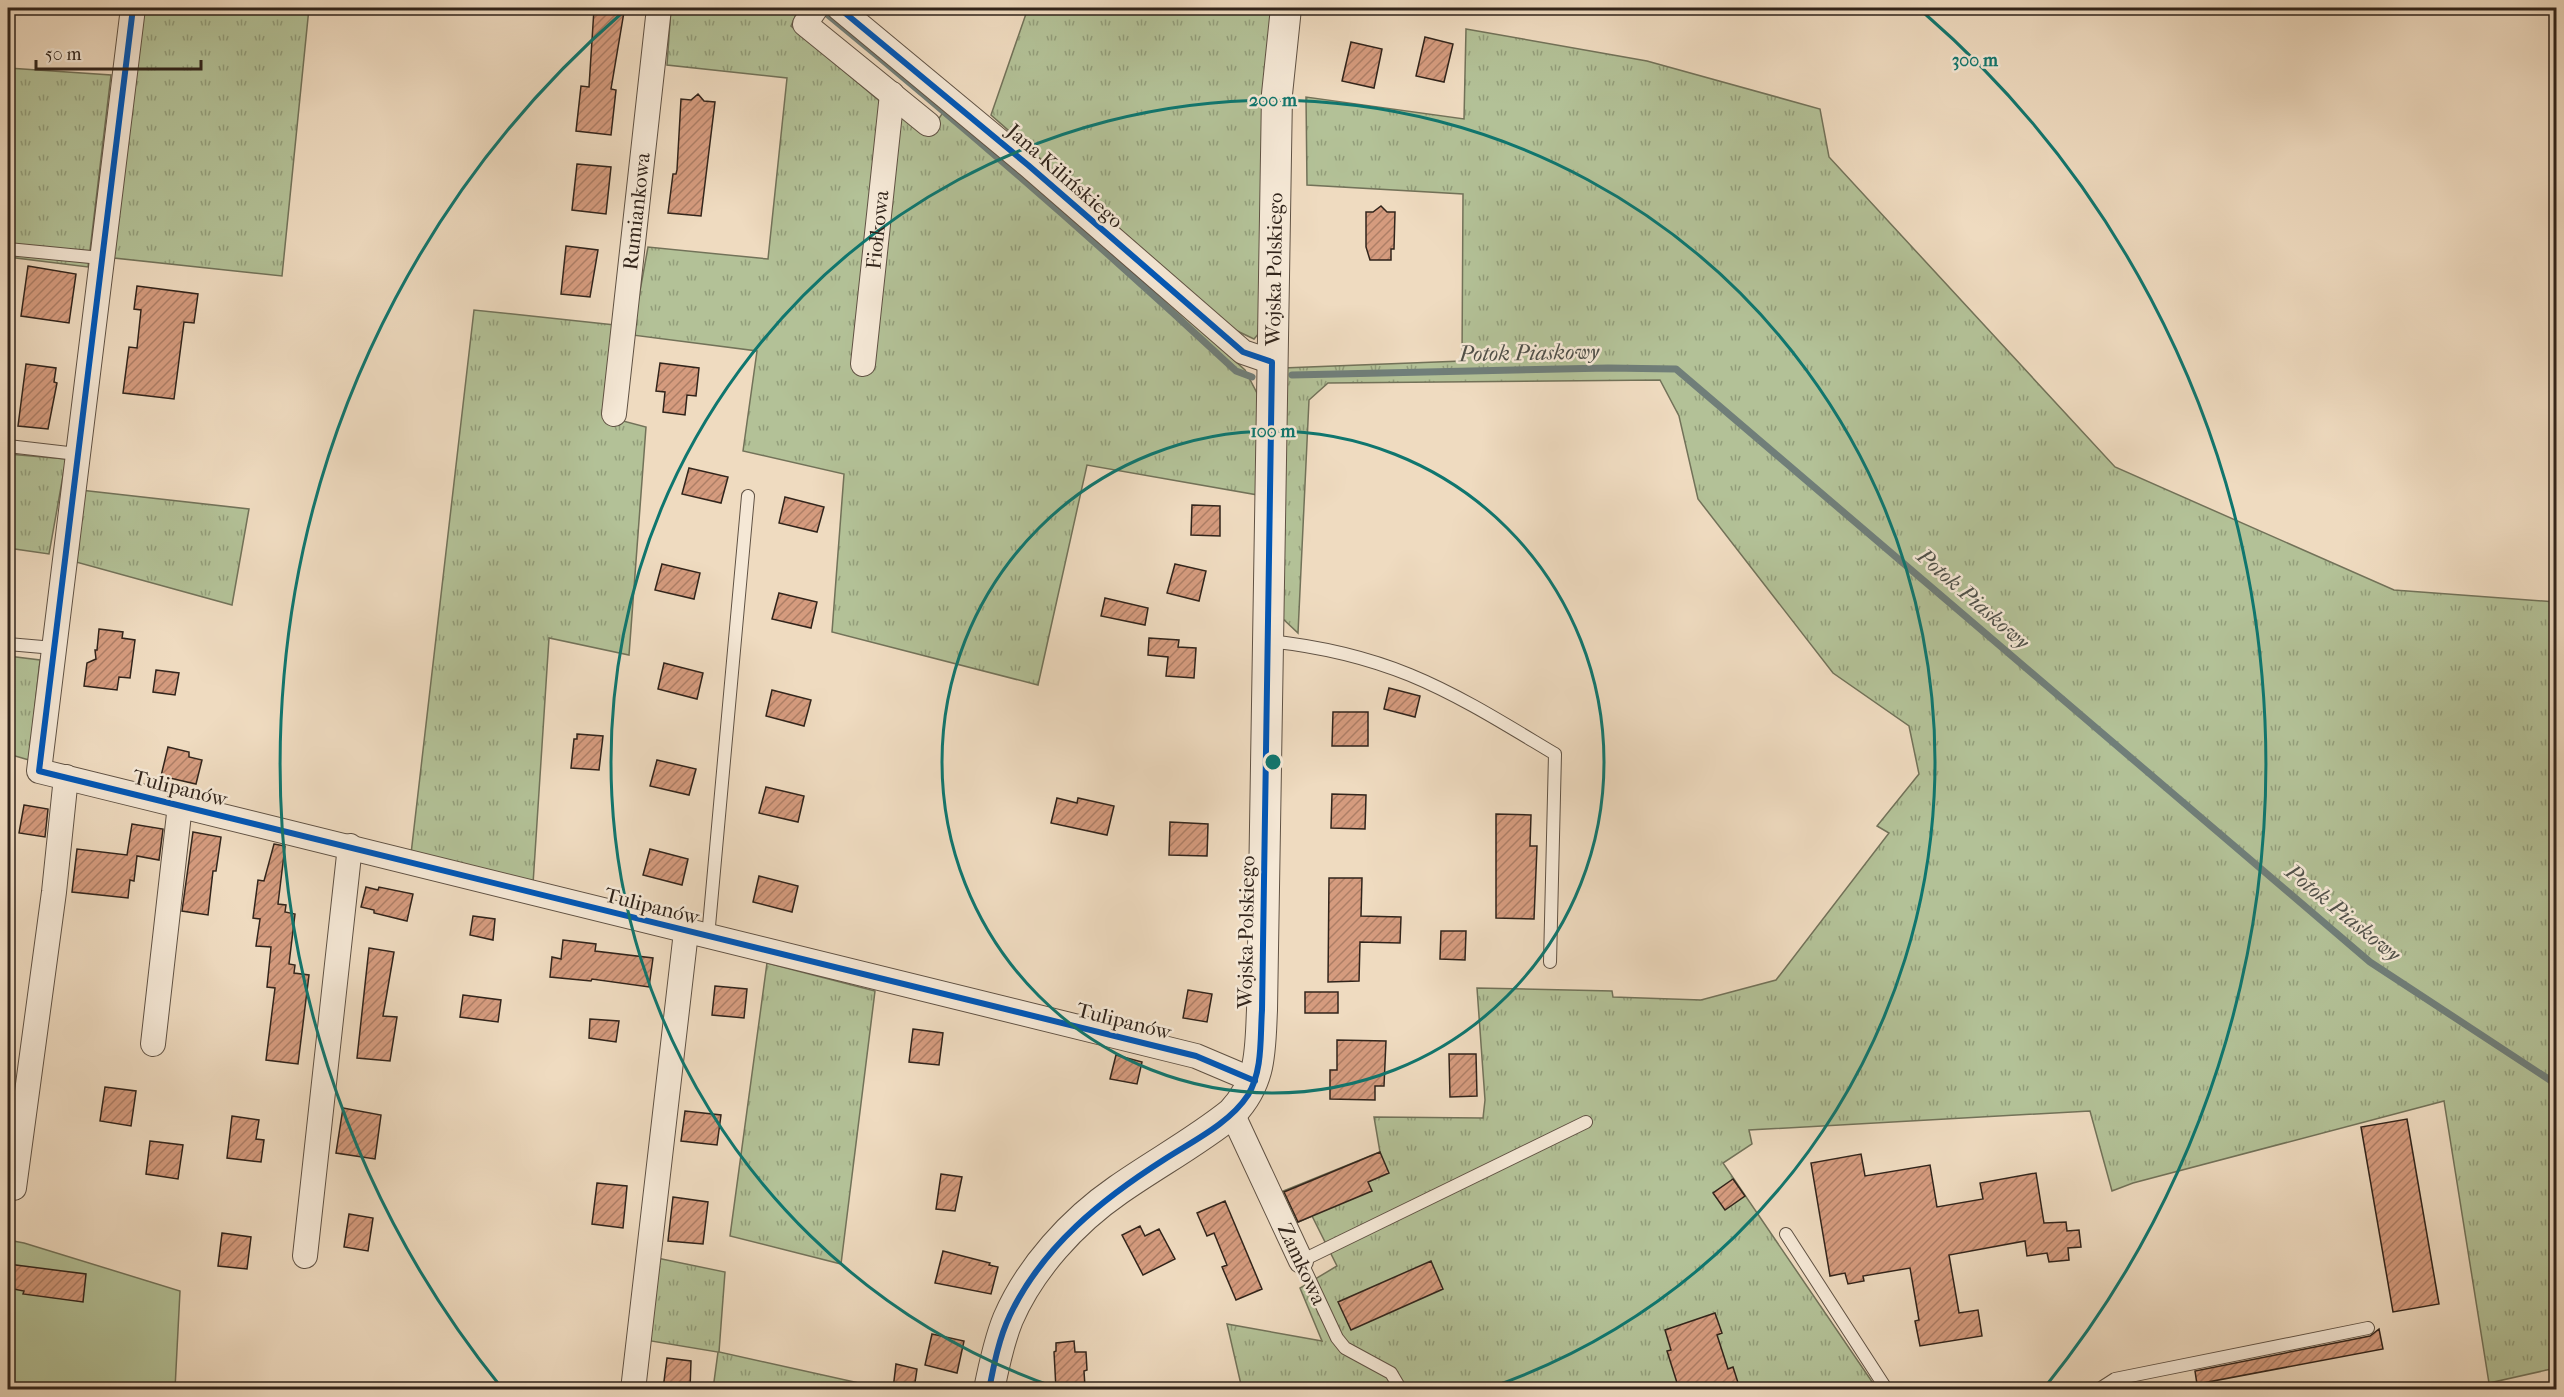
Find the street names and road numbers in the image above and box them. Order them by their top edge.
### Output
street label: Jana Kilińskiego [1001,118,1128,233]
street label: Rumiankowa [618,151,655,271]
street label: Fiołkowa [861,189,894,271]
street label: Wojska Polskiego [1261,192,1287,347]
street label: Tulipanów [130,765,231,812]
street label: Wojska Polskiego [1233,855,1259,1010]
street label: Tulipanów [602,883,703,930]
street label: Tulipanów [1074,998,1175,1045]
street label: Zamkowa [1273,1219,1331,1309]

